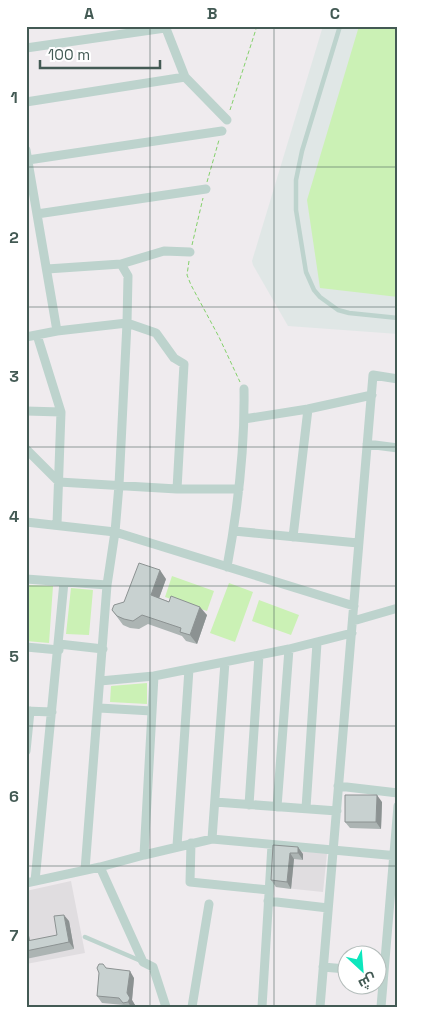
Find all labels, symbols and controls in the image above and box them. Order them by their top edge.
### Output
text: A [84,3,94,24]
text: B [207,3,217,24]
text: C [330,3,340,24]
scale bar [40,38,160,70]
text: 100 m [48,45,90,64]
text: 1 [10,87,18,108]
text: 2 [9,227,19,248]
text: 3 [9,366,19,387]
text: 4 [9,506,19,527]
text: 5 [9,646,19,667]
text: 6 [9,786,19,807]
text: 7 [10,925,19,946]
north arrow [336,946,386,996]
text: ش [356,970,380,994]

